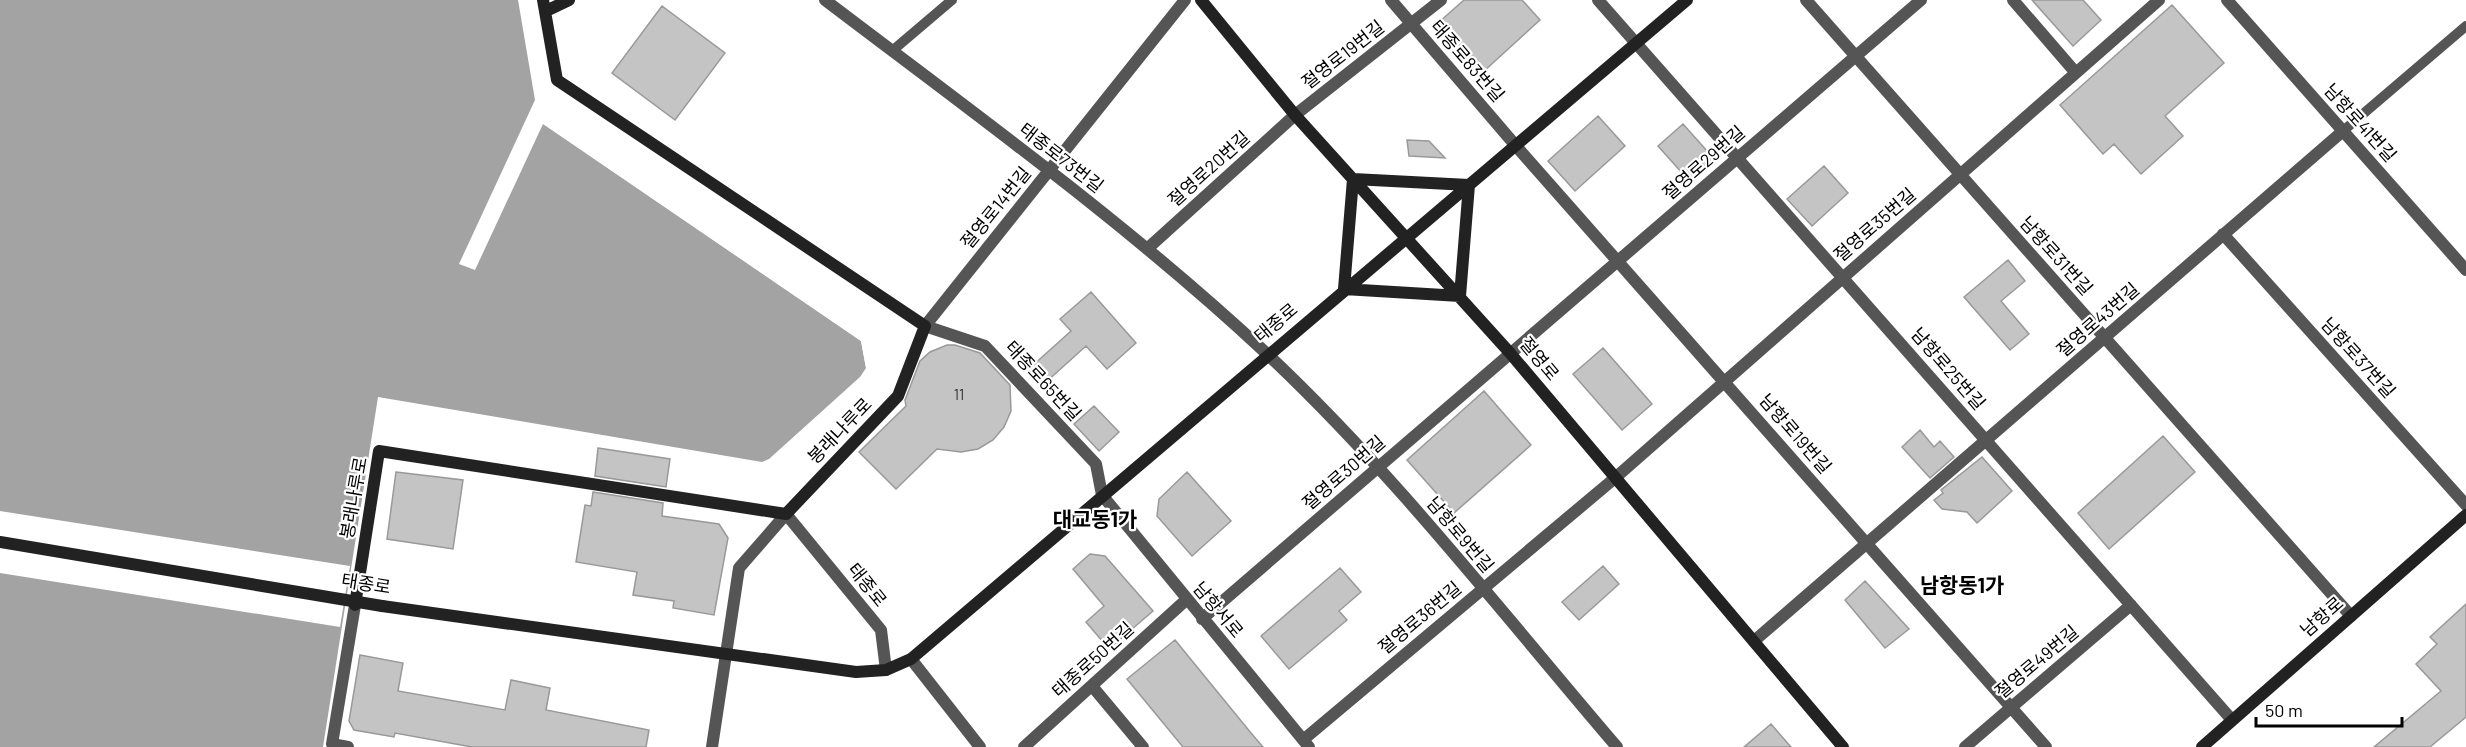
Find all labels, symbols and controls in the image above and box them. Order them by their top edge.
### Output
street label: 절영로19번길 [1297,15,1388,93]
street label: 태종로83번길 [1426,15,1509,106]
street label: 남항로41번길 [2320,79,2401,166]
street label: 태종로73번길 [1015,118,1108,197]
street label: 절영로29번길 [1658,121,1749,204]
street label: 절영로20번길 [1163,126,1254,211]
street label: 절영로14번길 [956,162,1035,253]
street label: 절영로35번길 [1829,183,1920,266]
street label: 남항로31번길 [2016,211,2098,299]
street label: 절영로43번길 [2052,277,2143,361]
street label: 태종로 [1249,298,1301,347]
street label: 남항로37번길 [2317,313,2401,402]
street label: 남항로25번길 [1907,323,1990,414]
street label: 절영로 [1515,332,1564,384]
street label: 태종로65번길 [1001,336,1086,425]
house number: 11 [954,385,964,403]
street label: 남항로19번길 [1755,389,1836,478]
street label: 봉래나루로 [803,393,876,468]
street label: 절영로30번길 [1298,430,1389,514]
street label: 봉래나루로 [335,455,371,541]
street label: 남항로9번길 [1423,492,1499,577]
district label: 대교동1가 [1053,506,1137,531]
street label: 태종로 [844,558,892,611]
street label: 태종로 [340,568,392,598]
district label: 남항동1가 [1920,572,2004,597]
street label: 절영로36번길 [1373,576,1465,658]
street label: 남항서로 [1189,577,1248,642]
street label: 남항로 [2295,592,2347,641]
street label: 태종로50번길 [1047,617,1138,702]
street label: 절영로49번길 [1990,620,2083,702]
scale bar [2256,690,2402,728]
text: 50 m [2265,699,2303,721]

